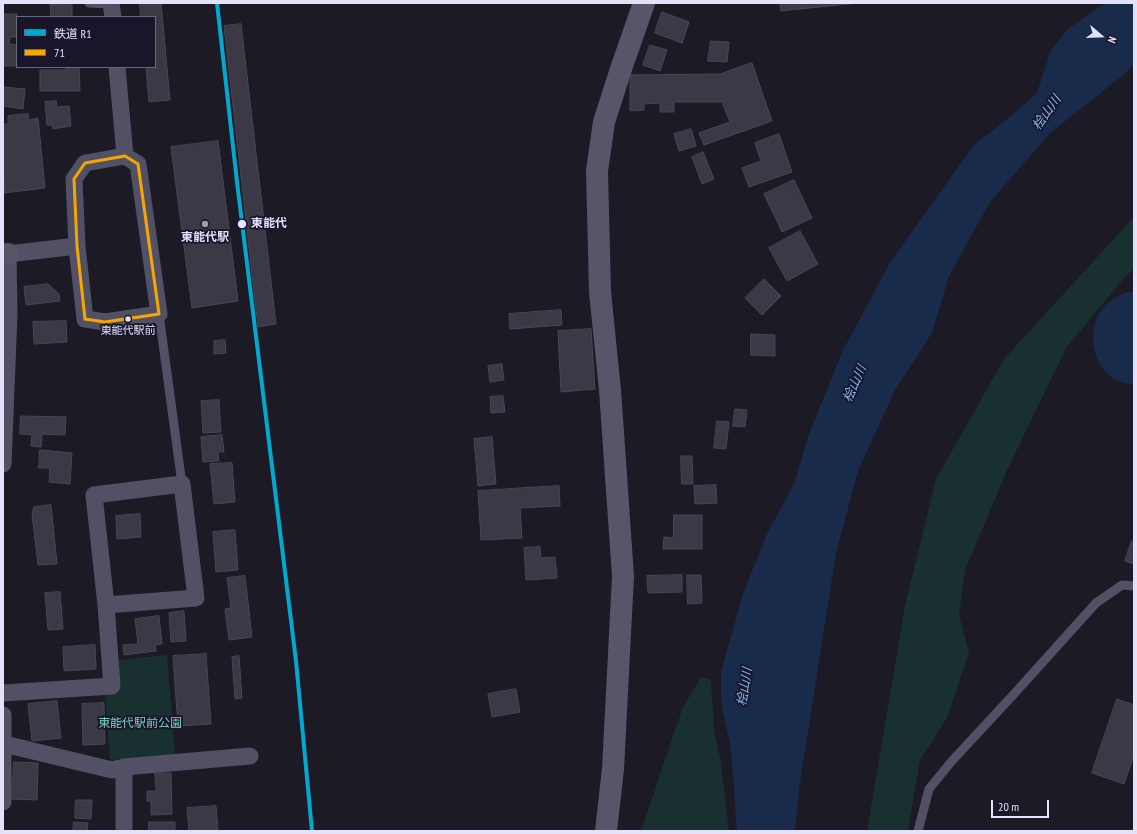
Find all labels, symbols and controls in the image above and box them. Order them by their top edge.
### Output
legend [16,16,156,68]
north arrow [1081,16,1121,56]
text: 鉄道 R1 [54,26,92,41]
text: N [1105,35,1120,45]
text: 71 [54,45,65,60]
water label: 桧山川 [1029,93,1065,133]
place label: 東能代 [251,217,287,231]
marker: 東能代 [236,218,248,230]
marker: 東能代駅 [200,219,210,229]
place label: 東能代駅 [181,231,229,245]
marker: 東能代駅前 [123,314,133,324]
place label: 東能代駅前 [101,324,155,338]
water label: 桧山川 [840,363,870,405]
water label: 桧山川 [734,667,756,707]
park label: 東能代駅前公園 [98,717,182,731]
scale bar [993,792,1051,818]
text: 20 m [998,799,1019,814]

